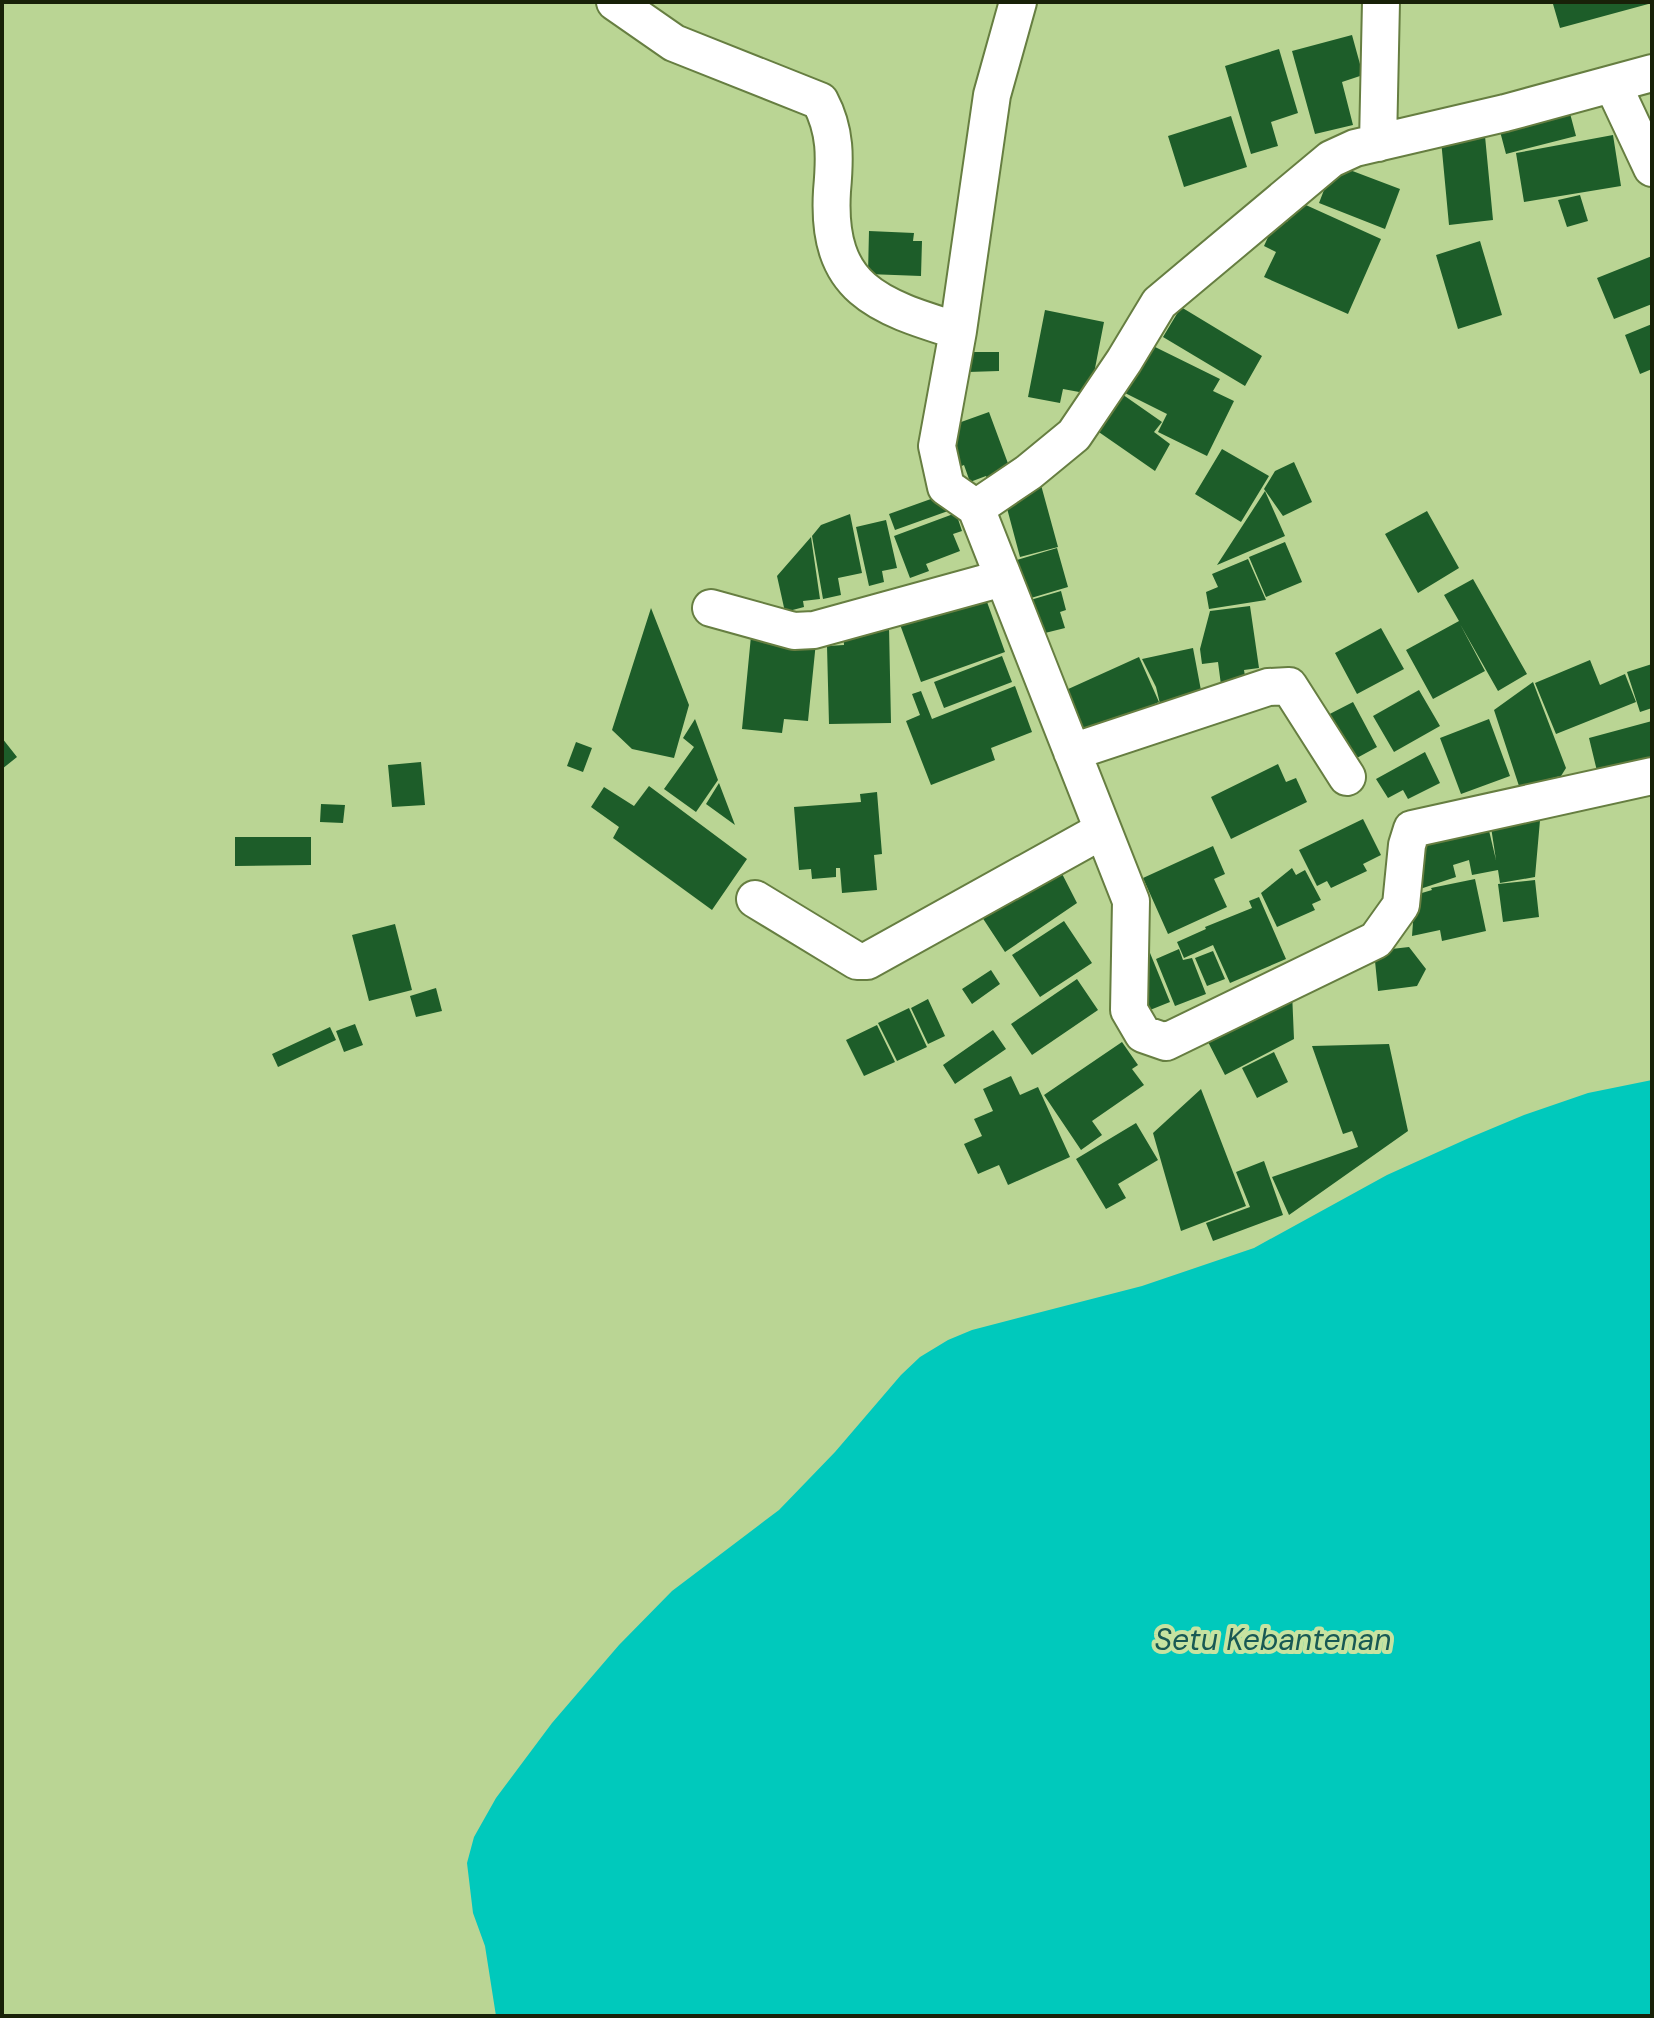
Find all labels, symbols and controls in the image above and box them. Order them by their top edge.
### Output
water label: Setu Kebantenan [1154,1620,1392,1659]

